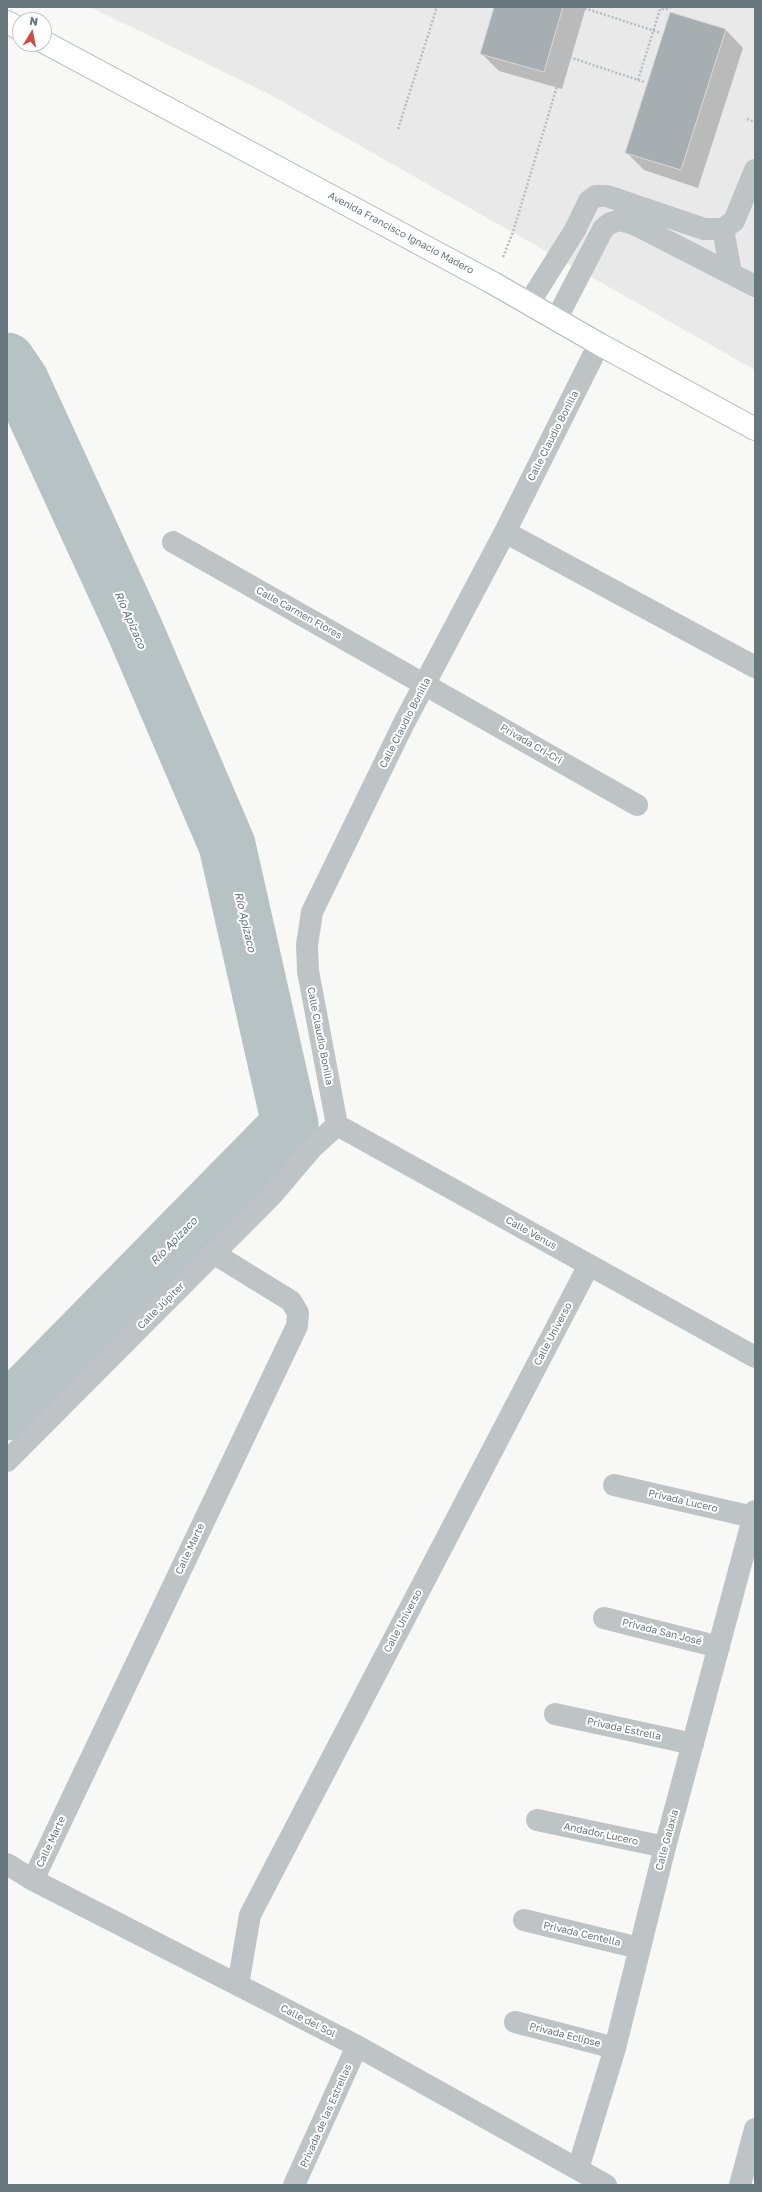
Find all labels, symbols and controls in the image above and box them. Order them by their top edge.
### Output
north arrow [12,12,52,52]
text: N [29,14,39,28]
street label: Avenida Francisco Ignacio Madero [326,189,476,277]
street label: Calle Claudio Bonilla [525,389,581,483]
street label: Calle Carmen Flores [254,584,344,642]
water label: Río Apizaco [112,589,148,651]
street label: Calle Claudio Bonilla [377,676,433,770]
street label: Privada Cri-Cri [498,722,564,766]
water label: Río Apizaco [232,891,258,953]
street label: Calle Claudio Bonilla [305,986,335,1086]
water label: Río Apizaco [148,1214,200,1268]
street label: Calle Venus [503,1214,559,1252]
street label: Calle Júpiter [135,1280,187,1332]
street label: Calle Universo [531,1300,575,1368]
street label: Privada Lucero [647,1487,719,1515]
street label: Calle Marte [173,1521,207,1577]
street label: Calle Universo [381,1587,425,1655]
street label: Privada San José [621,1616,703,1648]
street label: Privada Estrella [586,1715,662,1743]
street label: Calle Galaxia [653,1808,681,1872]
street label: Calle Marte [34,1814,68,1870]
street label: Andador Lucero [563,1820,639,1848]
street label: Privada Centella [542,1919,622,1949]
street label: Calle del Sol [278,2002,338,2040]
street label: Privada Eclipse [528,2020,602,2050]
street label: Privada de las Estrellas [298,2062,354,2170]

